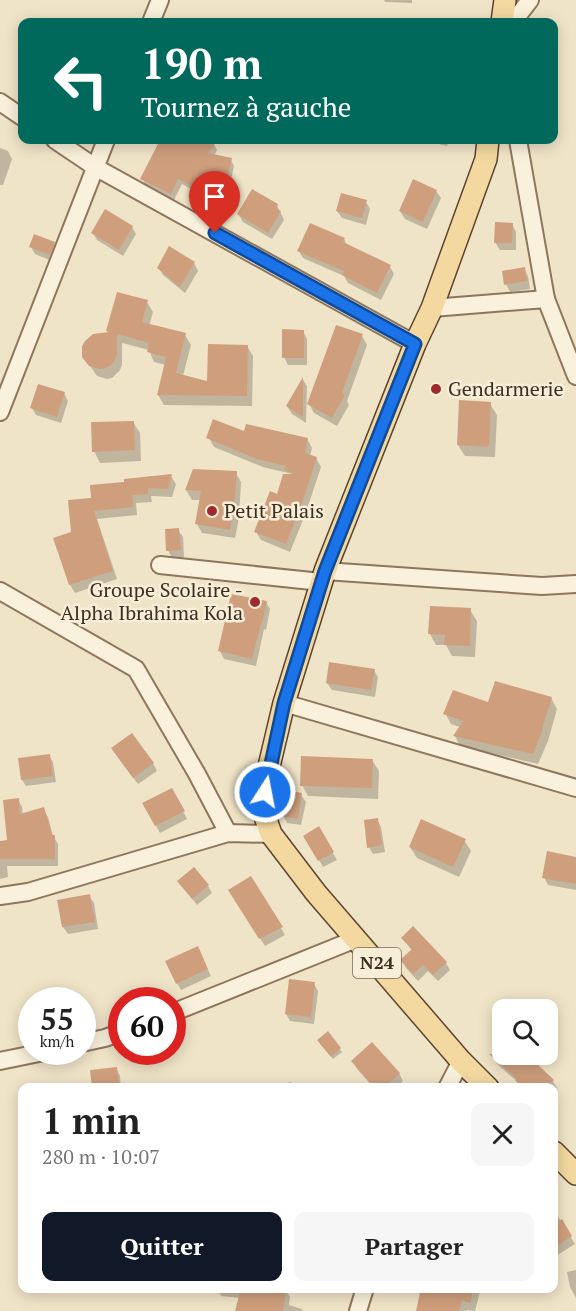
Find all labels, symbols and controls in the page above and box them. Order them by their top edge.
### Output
text: 190 m [141,35,262,91]
icon: left [42,42,120,120]
text: Tournez à gauche [141,89,351,125]
pin [189,171,240,233]
icon: arrive [198,180,231,213]
place label: Gendarmerie [448,375,564,402]
marker: Gendarmerie [429,382,443,396]
place label: Petit Palais [224,497,324,524]
marker: Petit Palais [205,504,219,518]
place label: Groupe Scolaire - Alpha Ibrahima Kola [60,576,243,626]
marker: Groupe Scolaire - Alpha Ibrahima Kola [248,595,262,609]
position arrow [233,760,297,824]
road number: N24 [353,948,401,978]
speed limit sign: 60 [108,987,186,1065]
text: 55 [40,999,74,1039]
map controls [492,999,558,1065]
button: search [492,999,558,1065]
text: km/h [40,1031,74,1051]
text: 1 min [42,1097,140,1144]
button: close [471,1103,534,1166]
text: 280 m · 10:07 [42,1143,160,1170]
button: Quitter [42,1212,282,1281]
button: Partager [294,1212,534,1281]

